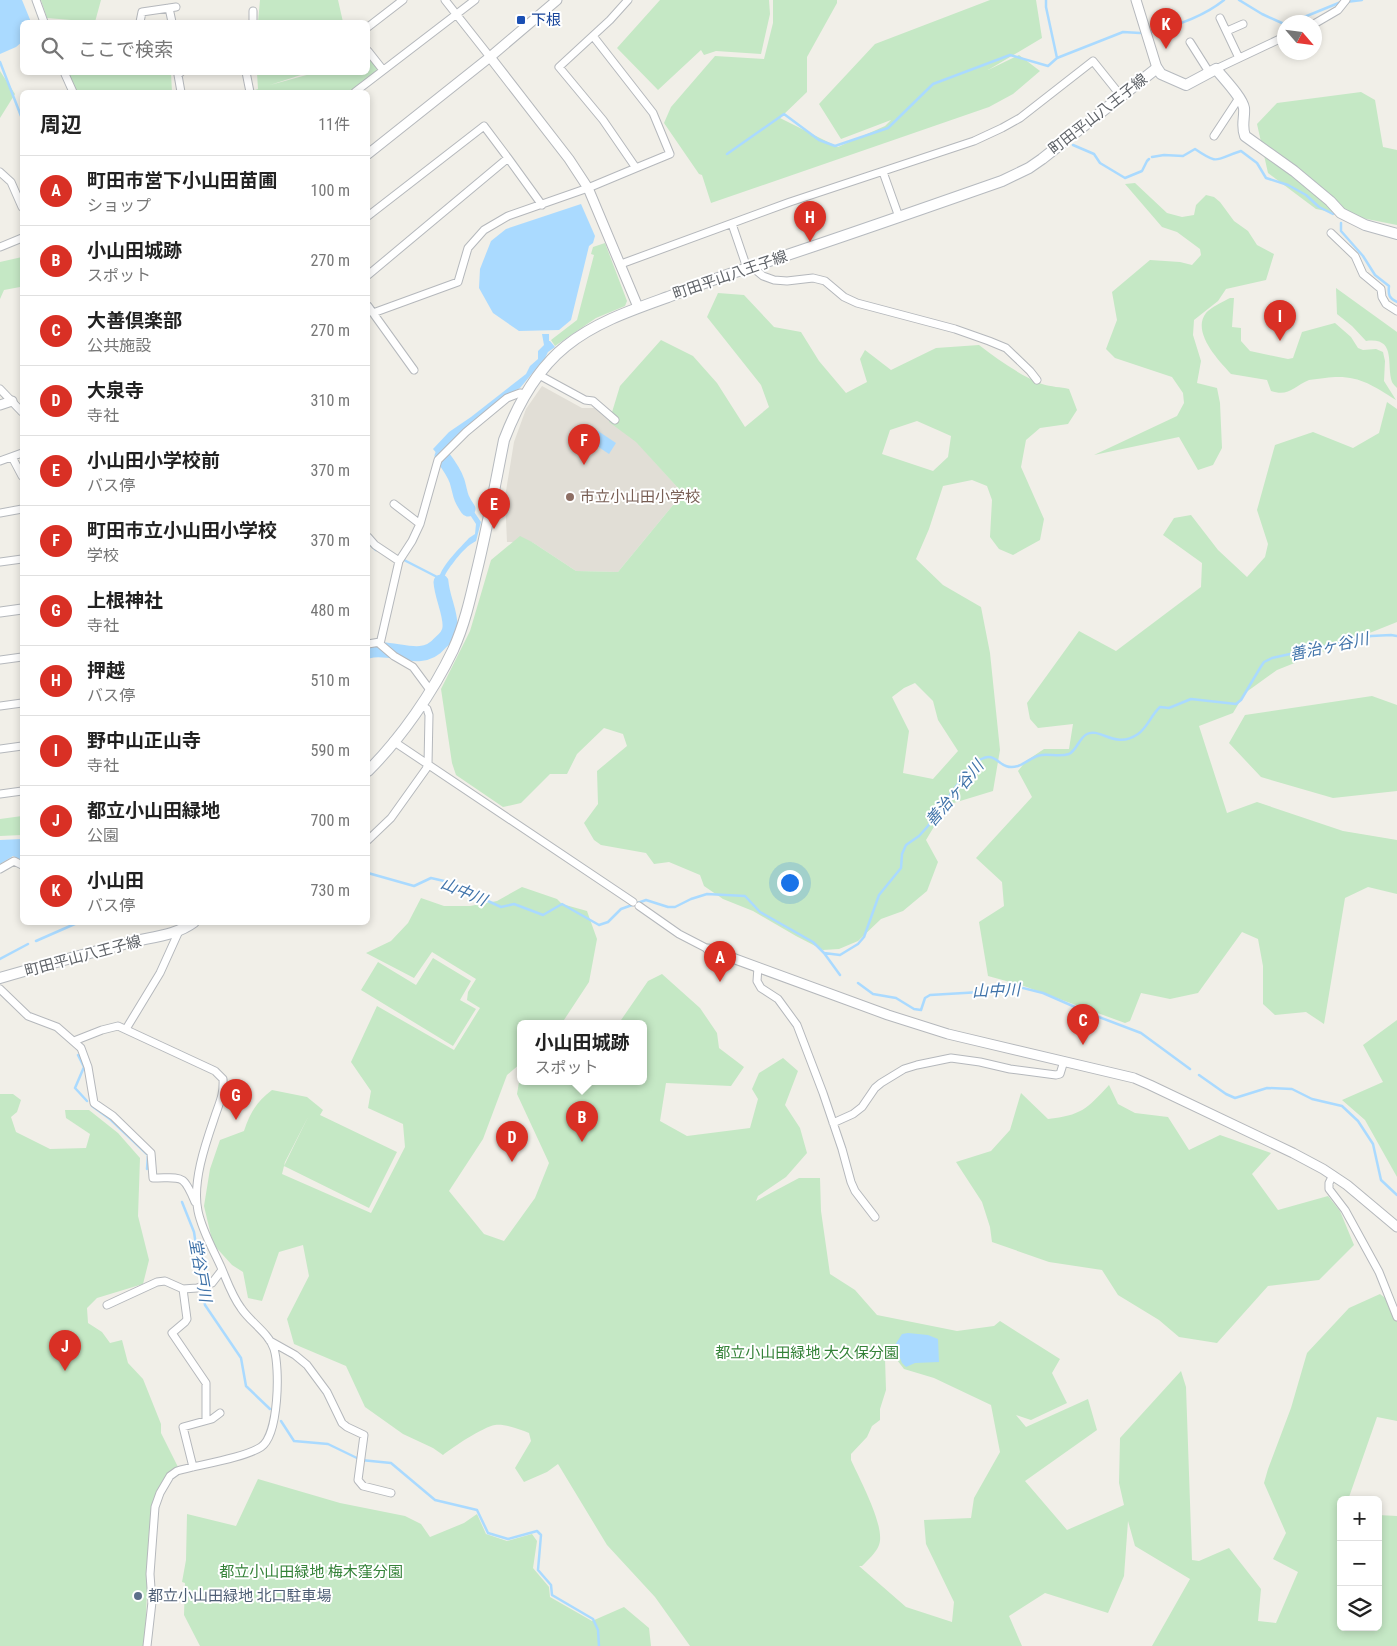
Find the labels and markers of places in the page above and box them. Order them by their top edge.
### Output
pin: K [1150,8,1182,49]
place label: 下根 [531,11,561,29]
marker: 下根 [515,14,527,26]
pin: H [794,201,826,242]
pin: I [1264,300,1296,341]
pin: F [568,424,600,465]
pin: E [478,488,510,529]
place label: 市立小山田小学校 [580,488,700,506]
marker: 市立小山田小学校 [564,491,576,503]
pin: A [704,941,736,982]
pin: C [1067,1004,1099,1045]
pin: G [220,1079,252,1120]
pin: B [566,1101,598,1142]
pin: D [496,1121,528,1162]
pin: J [49,1330,81,1371]
place label: 都立小山田緑地 北口駐車場 [148,1587,331,1605]
marker: 都立小山田緑地 北口駐車場 [132,1590,144,1602]

